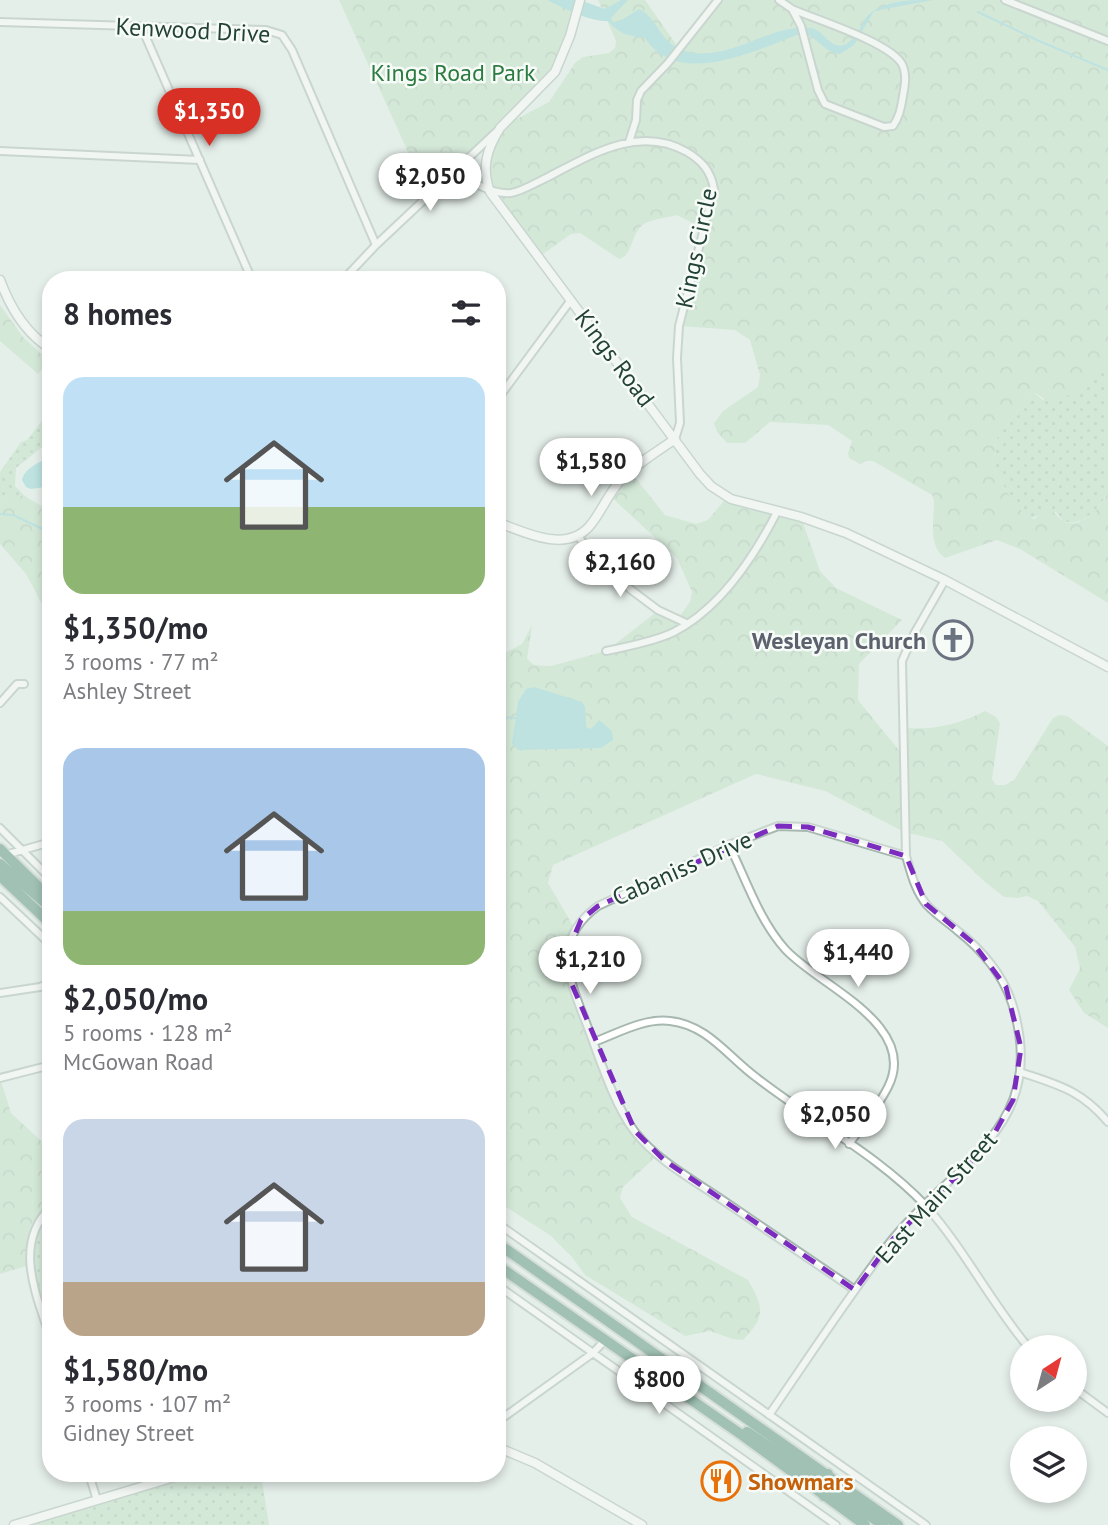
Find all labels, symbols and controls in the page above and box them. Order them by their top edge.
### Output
street label: Kenwood Drive [115,10,271,50]
park label: Kings Road Park [371,57,536,88]
pin: $1,350 [152,88,266,148]
text: $1,350 [173,96,245,125]
pin: $2,050 [373,154,487,213]
text: $2,050 [394,161,466,190]
street label: Kings Circle [668,185,724,311]
text: 8 homes [63,294,172,333]
icon: filters [447,294,485,332]
street label: Kings Road [568,303,662,413]
icon: home [211,422,337,548]
pin: $1,580 [534,438,648,498]
text: $1,580 [555,446,627,475]
pin: $2,160 [563,540,677,599]
text: $2,160 [584,547,656,576]
text: $1,350/mo [63,608,208,647]
church icon: Wesleyan Church [932,619,974,661]
place label: Wesleyan Church [752,625,926,656]
text: 3 rooms · 77 m² [63,647,219,676]
text: Ashley Street [63,676,191,705]
icon: home [211,793,337,919]
street label: Cabaniss Drive [607,823,757,913]
pin: $1,440 [801,930,915,989]
pin: $1,210 [533,936,647,996]
text: $1,440 [822,937,894,966]
text: $1,210 [554,944,626,973]
text: $2,050/mo [63,979,208,1018]
text: 5 rooms · 128 m² [63,1018,232,1047]
text: McGowan Road [63,1047,213,1076]
pin: $2,050 [778,1092,892,1151]
text: $2,050 [799,1099,871,1128]
street label: East Main Street [868,1124,1004,1270]
icon: home [211,1164,337,1290]
north arrow [1010,1335,1087,1412]
map controls [1010,1335,1087,1503]
text: $1,580/mo [63,1350,208,1389]
pin: $800 [618,1356,700,1416]
text: $800 [633,1364,685,1393]
text: 3 rooms · 107 m² [63,1389,231,1418]
text: Gidney Street [63,1418,194,1447]
button: layers [1010,1426,1087,1503]
restaurant icon: Showmars [700,1460,742,1502]
place label: Showmars [748,1466,854,1497]

